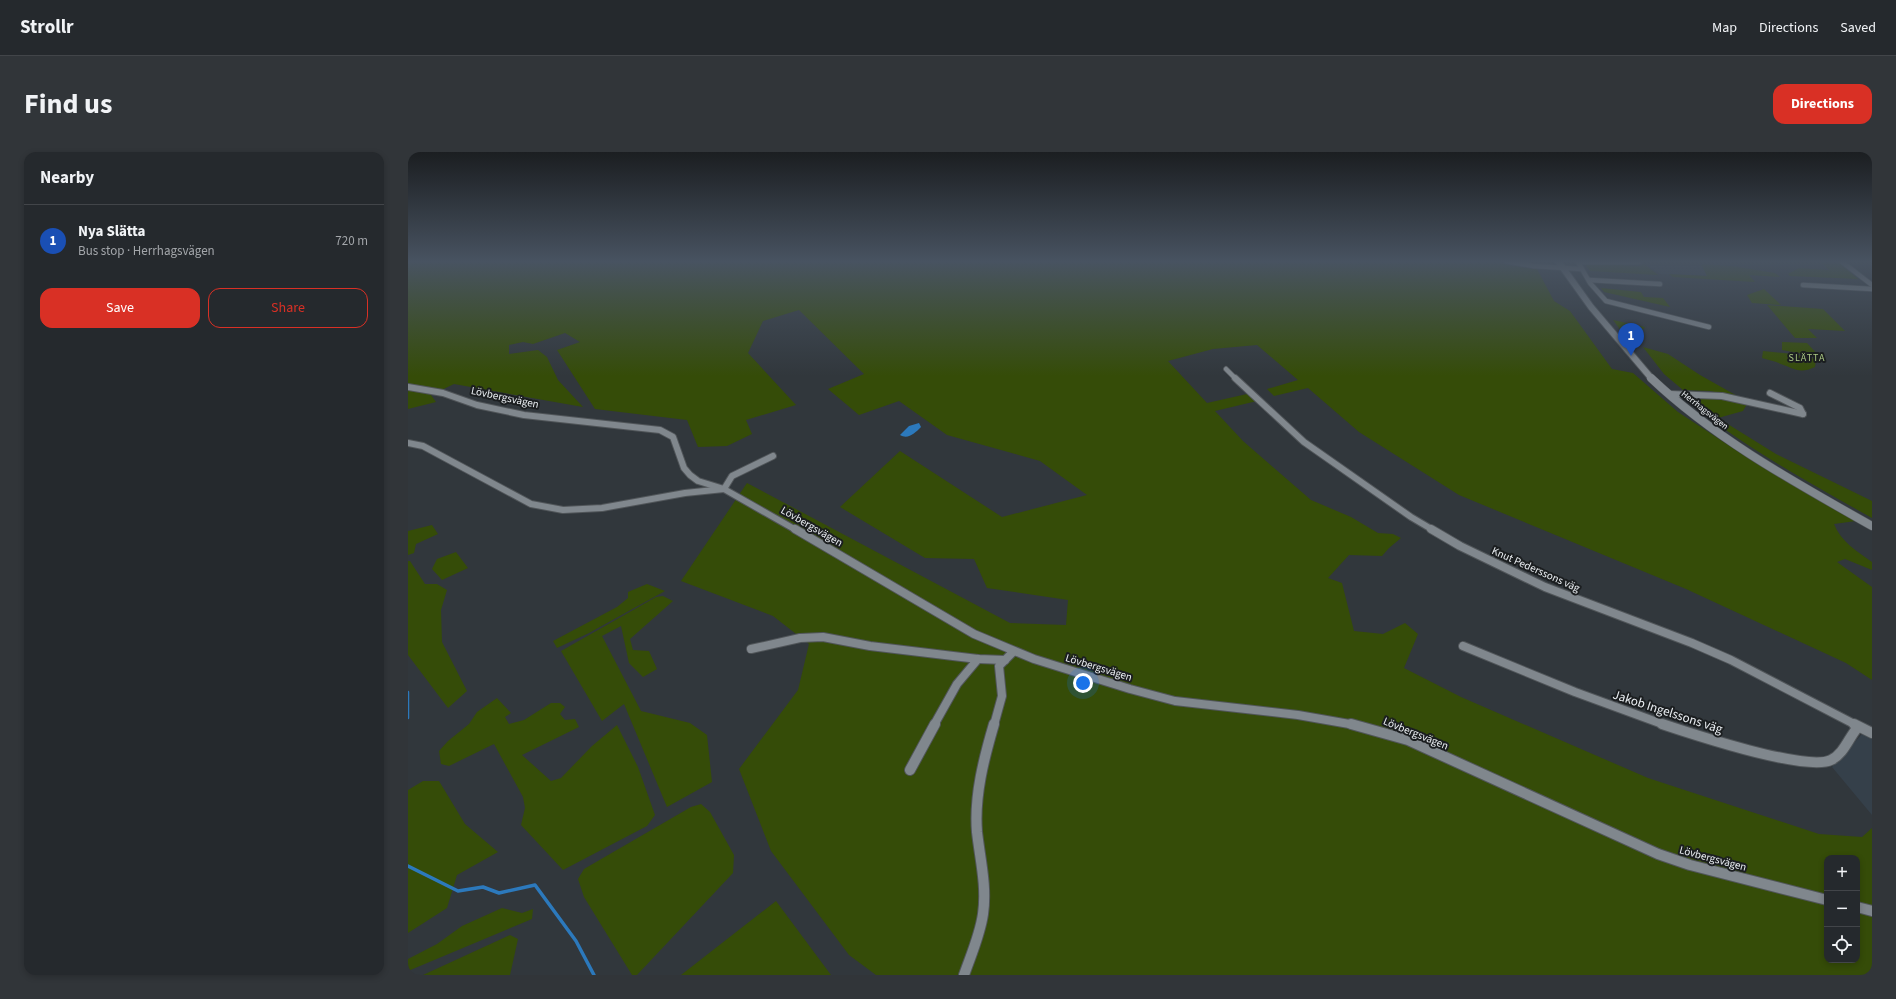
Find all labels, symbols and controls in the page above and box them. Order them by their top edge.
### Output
text: Strollr [20,14,74,41]
text: Map [1712,18,1737,38]
text: Directions [1759,18,1818,38]
text: Saved [1840,18,1876,38]
text: Find us [24,84,112,124]
button: Directions [1773,84,1872,124]
text: Nearby [40,166,94,190]
text: Nya Slätta [78,221,145,242]
text: 1 [50,232,56,250]
text: 720 m [335,232,368,250]
text: Bus stop · Herrhagsvägen [78,242,215,260]
button: Save [40,288,200,328]
button: Share [208,288,368,328]
pin: 1 [1618,323,1644,356]
district label: SLÄTTA [1789,351,1825,365]
street label: Lövbergsvägen [470,383,540,412]
street label: Herrhagsvägen [1678,388,1731,433]
street label: Lövbergsvägen [778,503,845,550]
street label: Knut Pederssons väg [1489,543,1583,596]
street label: Lövbergsvägen [1064,650,1134,685]
your location [1073,673,1093,693]
street label: Jakob Ingelssons väg [1610,686,1725,738]
street label: Lövbergsvägen [1381,714,1451,753]
street label: Lövbergsvägen [1678,842,1748,875]
map controls [1824,855,1860,963]
button: + [1824,855,1860,891]
button: − [1824,891,1860,927]
button: locate [1824,927,1860,963]

